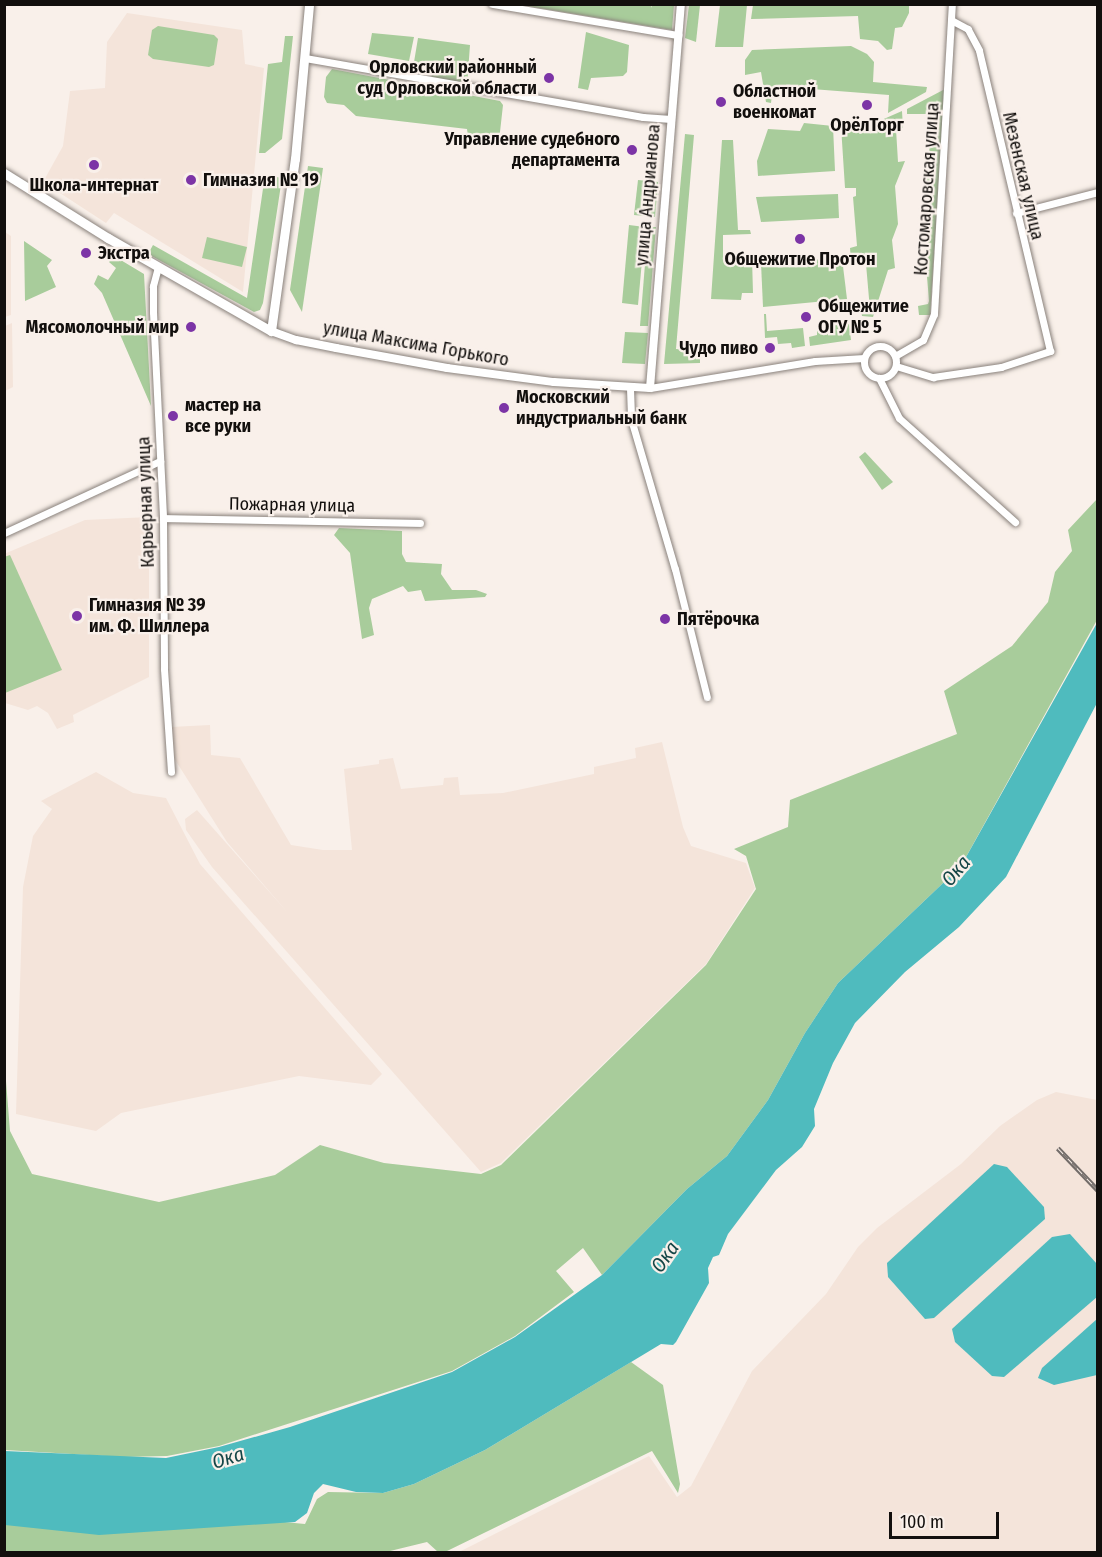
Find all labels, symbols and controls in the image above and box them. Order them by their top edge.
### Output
place label: Орловский районный суд Орловской области [357,57,537,100]
marker: Орловский районный суд Орловской области [542,71,556,85]
place label: Областной военкомат [733,81,816,124]
marker: Областной военкомат [714,95,728,109]
marker: ОрёлТорг [860,98,874,112]
street label: Костомаровская улица [910,102,944,276]
street label: Мезенская улица [998,110,1048,242]
place label: ОрёлТорг [830,114,904,136]
street label: улица Андрианова [631,123,665,267]
place label: Управление судебного департамента [444,129,620,172]
marker: Управление судебного департамента [625,143,639,157]
marker: Школа-интернат [87,158,101,172]
place label: Гимназия № 19 [203,169,319,191]
marker: Гимназия № 19 [184,173,198,187]
place label: Школа-интернат [29,174,159,196]
marker: Общежитие Протон [793,232,807,246]
place label: Экстра [98,242,150,264]
marker: Экстра [79,246,93,260]
place label: Общежитие Протон [725,248,875,270]
place label: Общежитие ОГУ № 5 [818,296,909,338]
marker: Общежитие ОГУ № 5 [799,310,813,324]
place label: Мясомолочный мир [26,316,179,338]
street label: улица Максима Горького [321,317,511,371]
marker: Мясомолочный мир [184,320,198,334]
place label: Чудо пиво [679,337,758,359]
marker: Чудо пиво [763,341,777,355]
place label: Московский индустриальный банк [516,387,687,430]
place label: мастер на все руки [185,395,261,438]
marker: Московский индустриальный банк [497,401,511,415]
marker: мастер на все руки [166,409,180,423]
street label: Карьерная улица [133,436,159,568]
street label: Пожарная улица [229,493,355,517]
place label: Гимназия № 39 им. Ф. Шиллера [89,595,210,638]
place label: Пятёрочка [677,608,759,630]
marker: Гимназия № 39 им. Ф. Шиллера [70,609,84,623]
marker: Пятёрочка [658,612,672,626]
water label: Ока [936,851,976,891]
water label: Ока [646,1237,684,1277]
water label: Ока [209,1442,247,1474]
scale bar [892,1500,1002,1538]
text: 100 m [900,1511,944,1533]

